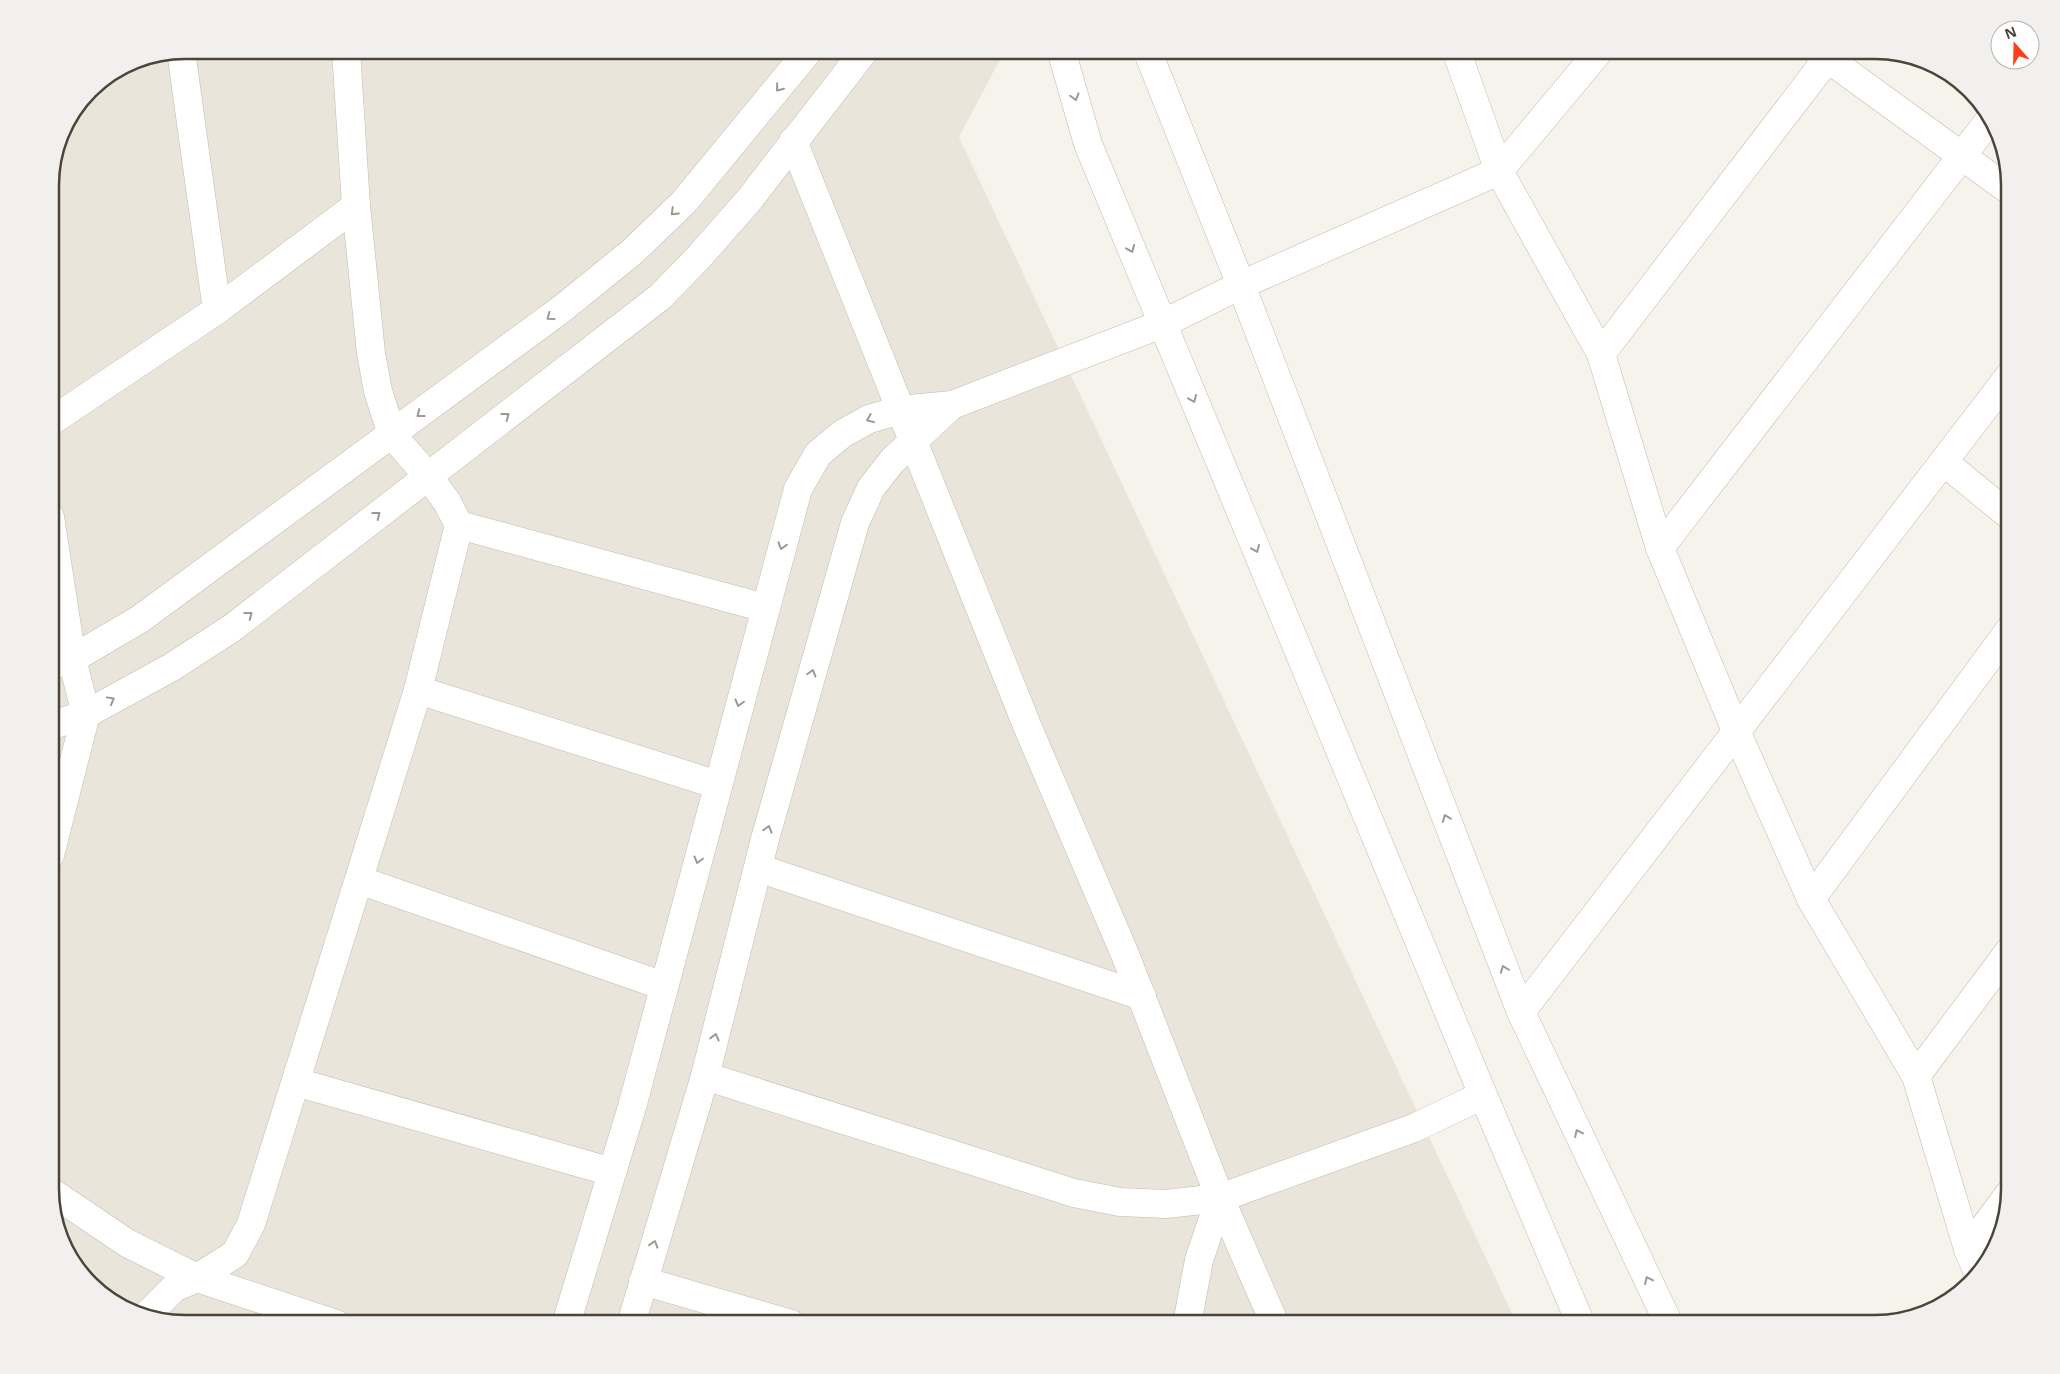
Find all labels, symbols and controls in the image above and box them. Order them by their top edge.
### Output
north arrow [1990,20,2040,70]
text: N [2002,21,2019,43]
one-way arrow [776,82,784,91]
one-way arrow [1069,92,1079,100]
one-way arrow [670,206,679,215]
one-way arrow [1125,244,1135,253]
one-way arrow [547,312,556,320]
one-way arrow [1187,394,1197,403]
one-way arrow [416,408,426,417]
one-way arrow [500,413,510,422]
one-way arrow [866,413,875,424]
one-way arrow [371,513,380,521]
one-way arrow [777,542,788,551]
one-way arrow [1249,544,1260,553]
one-way arrow [243,612,253,621]
one-way arrow [807,669,817,677]
one-way arrow [106,697,115,707]
one-way arrow [735,698,745,706]
one-way arrow [1441,814,1451,822]
one-way arrow [762,825,773,833]
one-way arrow [693,855,703,864]
one-way arrow [1500,965,1510,974]
one-way arrow [709,1034,719,1042]
one-way arrow [1574,1129,1584,1138]
one-way arrow [649,1240,659,1248]
one-way arrow [1643,1276,1654,1285]

